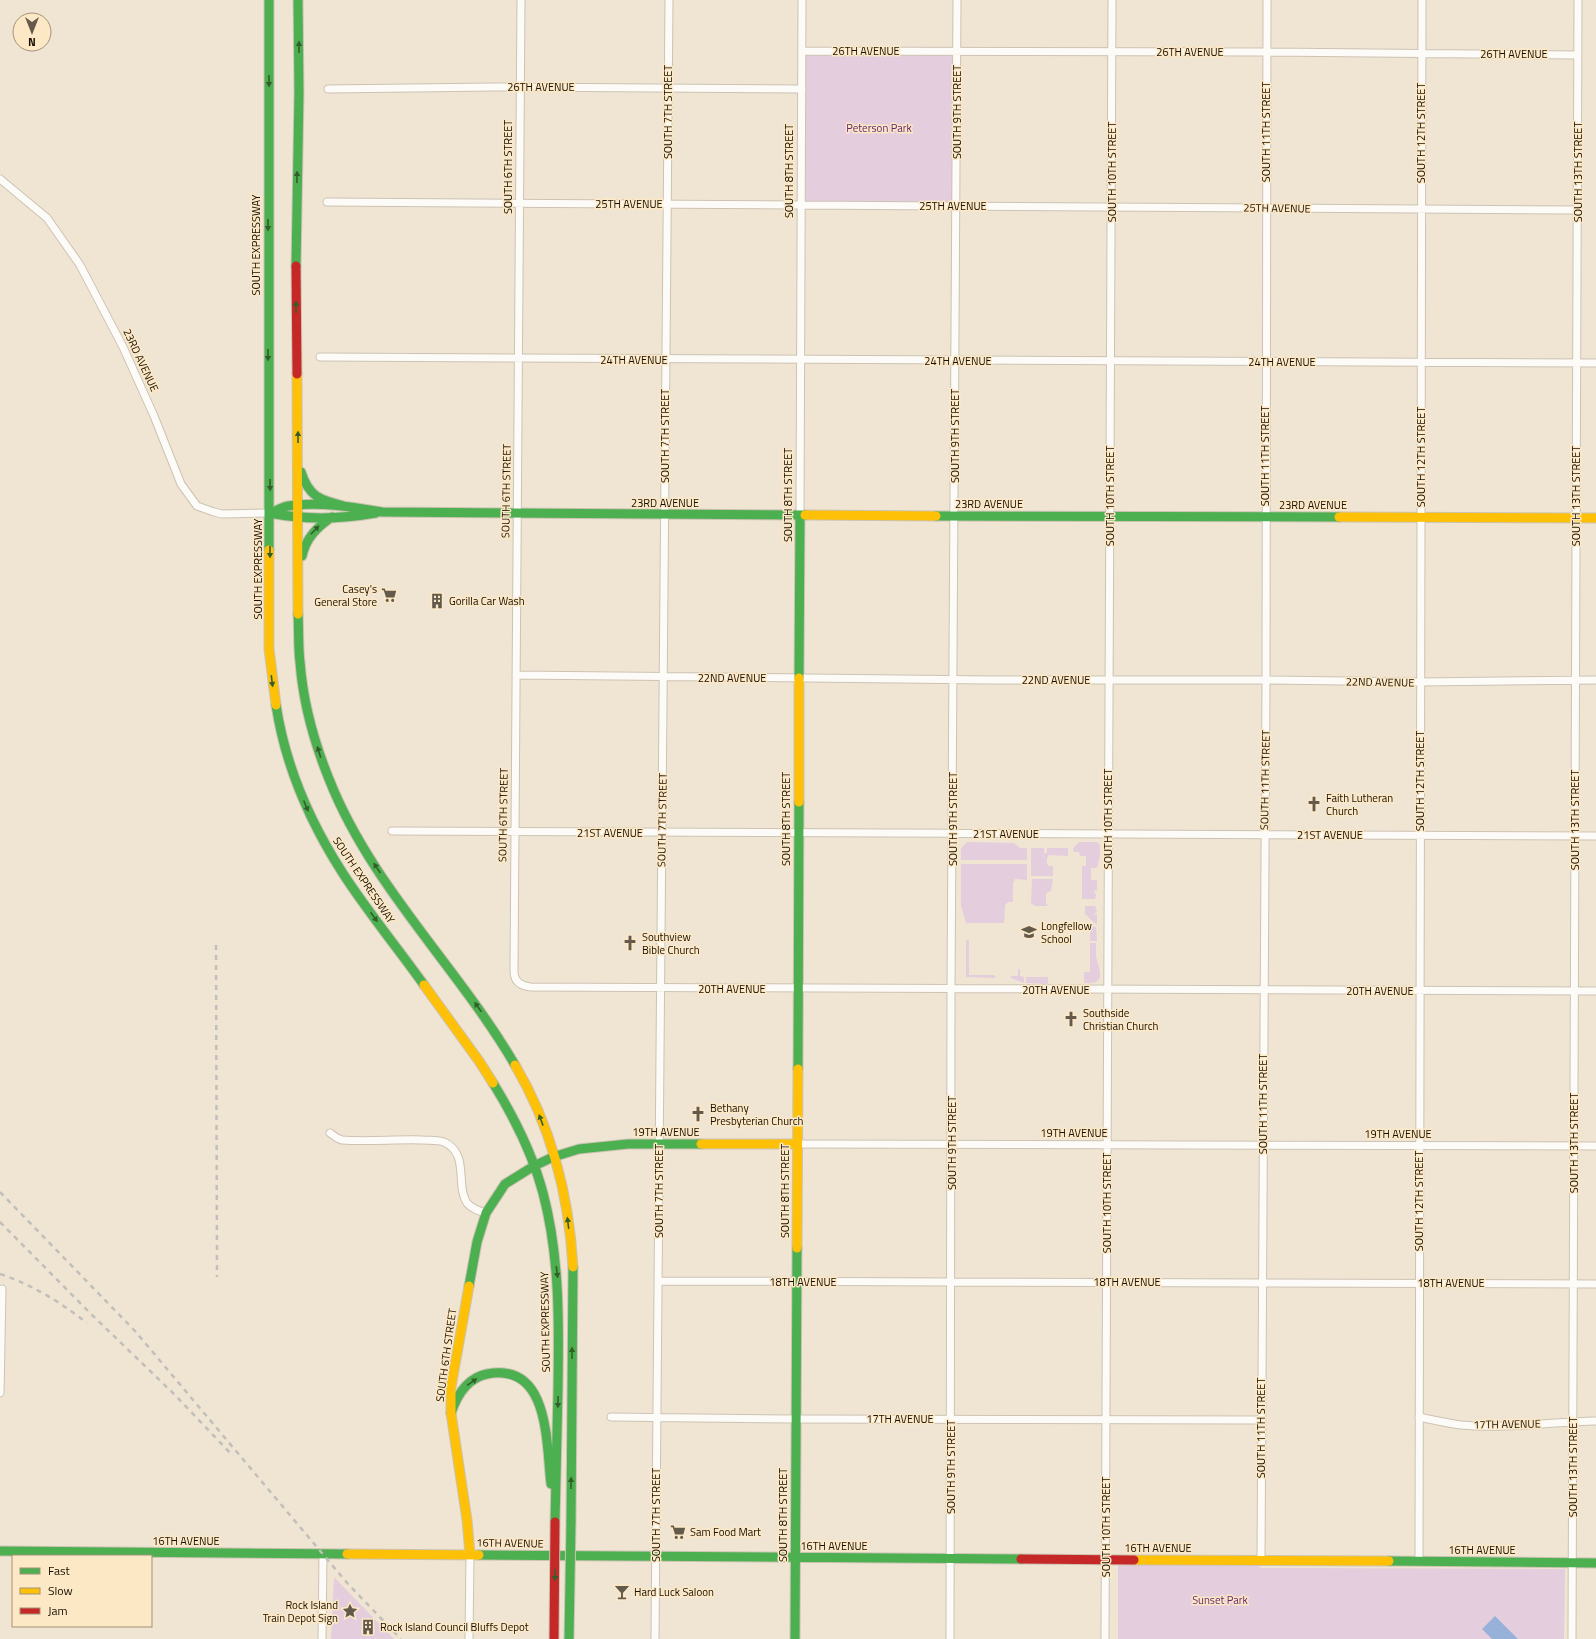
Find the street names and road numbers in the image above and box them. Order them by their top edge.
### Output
street label: 26TH AVENUE [832,43,900,59]
street label: 26TH AVENUE [1156,44,1224,60]
street label: 26TH AVENUE [1480,46,1548,62]
street label: SOUTH 7TH STREET [660,65,676,159]
street label: SOUTH 9TH STREET [949,65,965,159]
street label: 26TH AVENUE [507,79,575,95]
street label: SOUTH 11TH STREET [1258,82,1274,182]
street label: SOUTH 12TH STREET [1413,83,1429,183]
street label: SOUTH 6TH STREET [500,120,516,214]
street label: SOUTH 10TH STREET [1104,122,1120,222]
street label: SOUTH 13TH STREET [1570,122,1586,222]
street label: SOUTH 8TH STREET [781,124,797,218]
street label: SOUTH EXPRESSWAY [248,194,264,295]
street label: 25TH AVENUE [595,196,663,212]
street label: 25TH AVENUE [919,198,987,214]
street label: 25TH AVENUE [1243,199,1311,217]
street label: 23RD AVENUE [119,326,163,394]
street label: 24TH AVENUE [600,352,668,368]
street label: 24TH AVENUE [924,353,992,369]
street label: 24TH AVENUE [1248,354,1316,370]
street label: SOUTH 7TH STREET [657,389,673,483]
street label: SOUTH 9TH STREET [947,389,963,483]
street label: SOUTH 11TH STREET [1257,406,1273,506]
street label: SOUTH 12TH STREET [1413,407,1429,507]
street label: SOUTH 6TH STREET [497,444,515,538]
street label: SOUTH 10TH STREET [1102,446,1118,546]
street label: SOUTH 13TH STREET [1568,446,1584,546]
street label: SOUTH 8TH STREET [780,448,796,542]
street label: 23RD AVENUE [631,495,699,511]
street label: 23RD AVENUE [955,496,1023,512]
street label: 23RD AVENUE [1279,497,1347,513]
street label: SOUTH EXPRESSWAY [250,518,266,619]
street label: 22ND AVENUE [698,670,766,686]
street label: 22ND AVENUE [1022,672,1090,688]
street label: 22ND AVENUE [1346,673,1414,691]
street label: SOUTH 11TH STREET [1256,729,1274,830]
street label: SOUTH 12TH STREET [1412,731,1428,831]
street label: SOUTH 6TH STREET [494,768,512,862]
street label: SOUTH 10TH STREET [1100,769,1116,869]
street label: SOUTH 13TH STREET [1567,770,1583,870]
street label: SOUTH 8TH STREET [778,772,794,866]
street label: SOUTH 9TH STREET [945,772,961,866]
street label: SOUTH 7TH STREET [653,773,671,867]
street label: 21ST AVENUE [577,825,643,841]
street label: 21ST AVENUE [973,826,1039,842]
street label: 21ST AVENUE [1297,827,1363,843]
street label: SOUTH EXPRESSWAY [329,834,399,926]
street label: 20TH AVENUE [698,981,766,997]
street label: 20TH AVENUE [1022,982,1090,998]
street label: 20TH AVENUE [1346,983,1414,999]
street label: SOUTH 11TH STREET [1255,1054,1271,1154]
street label: SOUTH 13TH STREET [1566,1093,1582,1193]
street label: SOUTH 9TH STREET [944,1096,960,1190]
street label: 19TH AVENUE [632,1124,700,1140]
street label: 19TH AVENUE [1040,1125,1108,1141]
street label: 19TH AVENUE [1364,1126,1432,1142]
street label: SOUTH 7TH STREET [651,1144,667,1238]
street label: SOUTH 8TH STREET [777,1144,793,1238]
street label: SOUTH 12TH STREET [1411,1151,1427,1251]
street label: SOUTH 10TH STREET [1099,1153,1115,1253]
street label: SOUTH EXPRESSWAY [536,1271,554,1373]
street label: 18TH AVENUE [769,1274,837,1290]
street label: 18TH AVENUE [1093,1274,1161,1290]
street label: 18TH AVENUE [1417,1275,1485,1291]
street label: SOUTH 6TH STREET [432,1307,461,1403]
street label: SOUTH 11TH STREET [1253,1378,1269,1478]
street label: 17TH AVENUE [866,1411,934,1427]
street label: 17TH AVENUE [1473,1415,1541,1433]
street label: SOUTH 13TH STREET [1565,1417,1581,1517]
street label: SOUTH 9TH STREET [943,1420,959,1514]
street label: SOUTH 7TH STREET [648,1468,664,1562]
street label: SOUTH 8TH STREET [775,1468,791,1562]
street label: SOUTH 10TH STREET [1098,1477,1114,1577]
street label: 16TH AVENUE [152,1533,220,1549]
street label: 16TH AVENUE [476,1534,544,1552]
street label: 16TH AVENUE [800,1538,868,1554]
street label: 16TH AVENUE [1124,1540,1192,1556]
street label: 16TH AVENUE [1448,1542,1516,1558]

